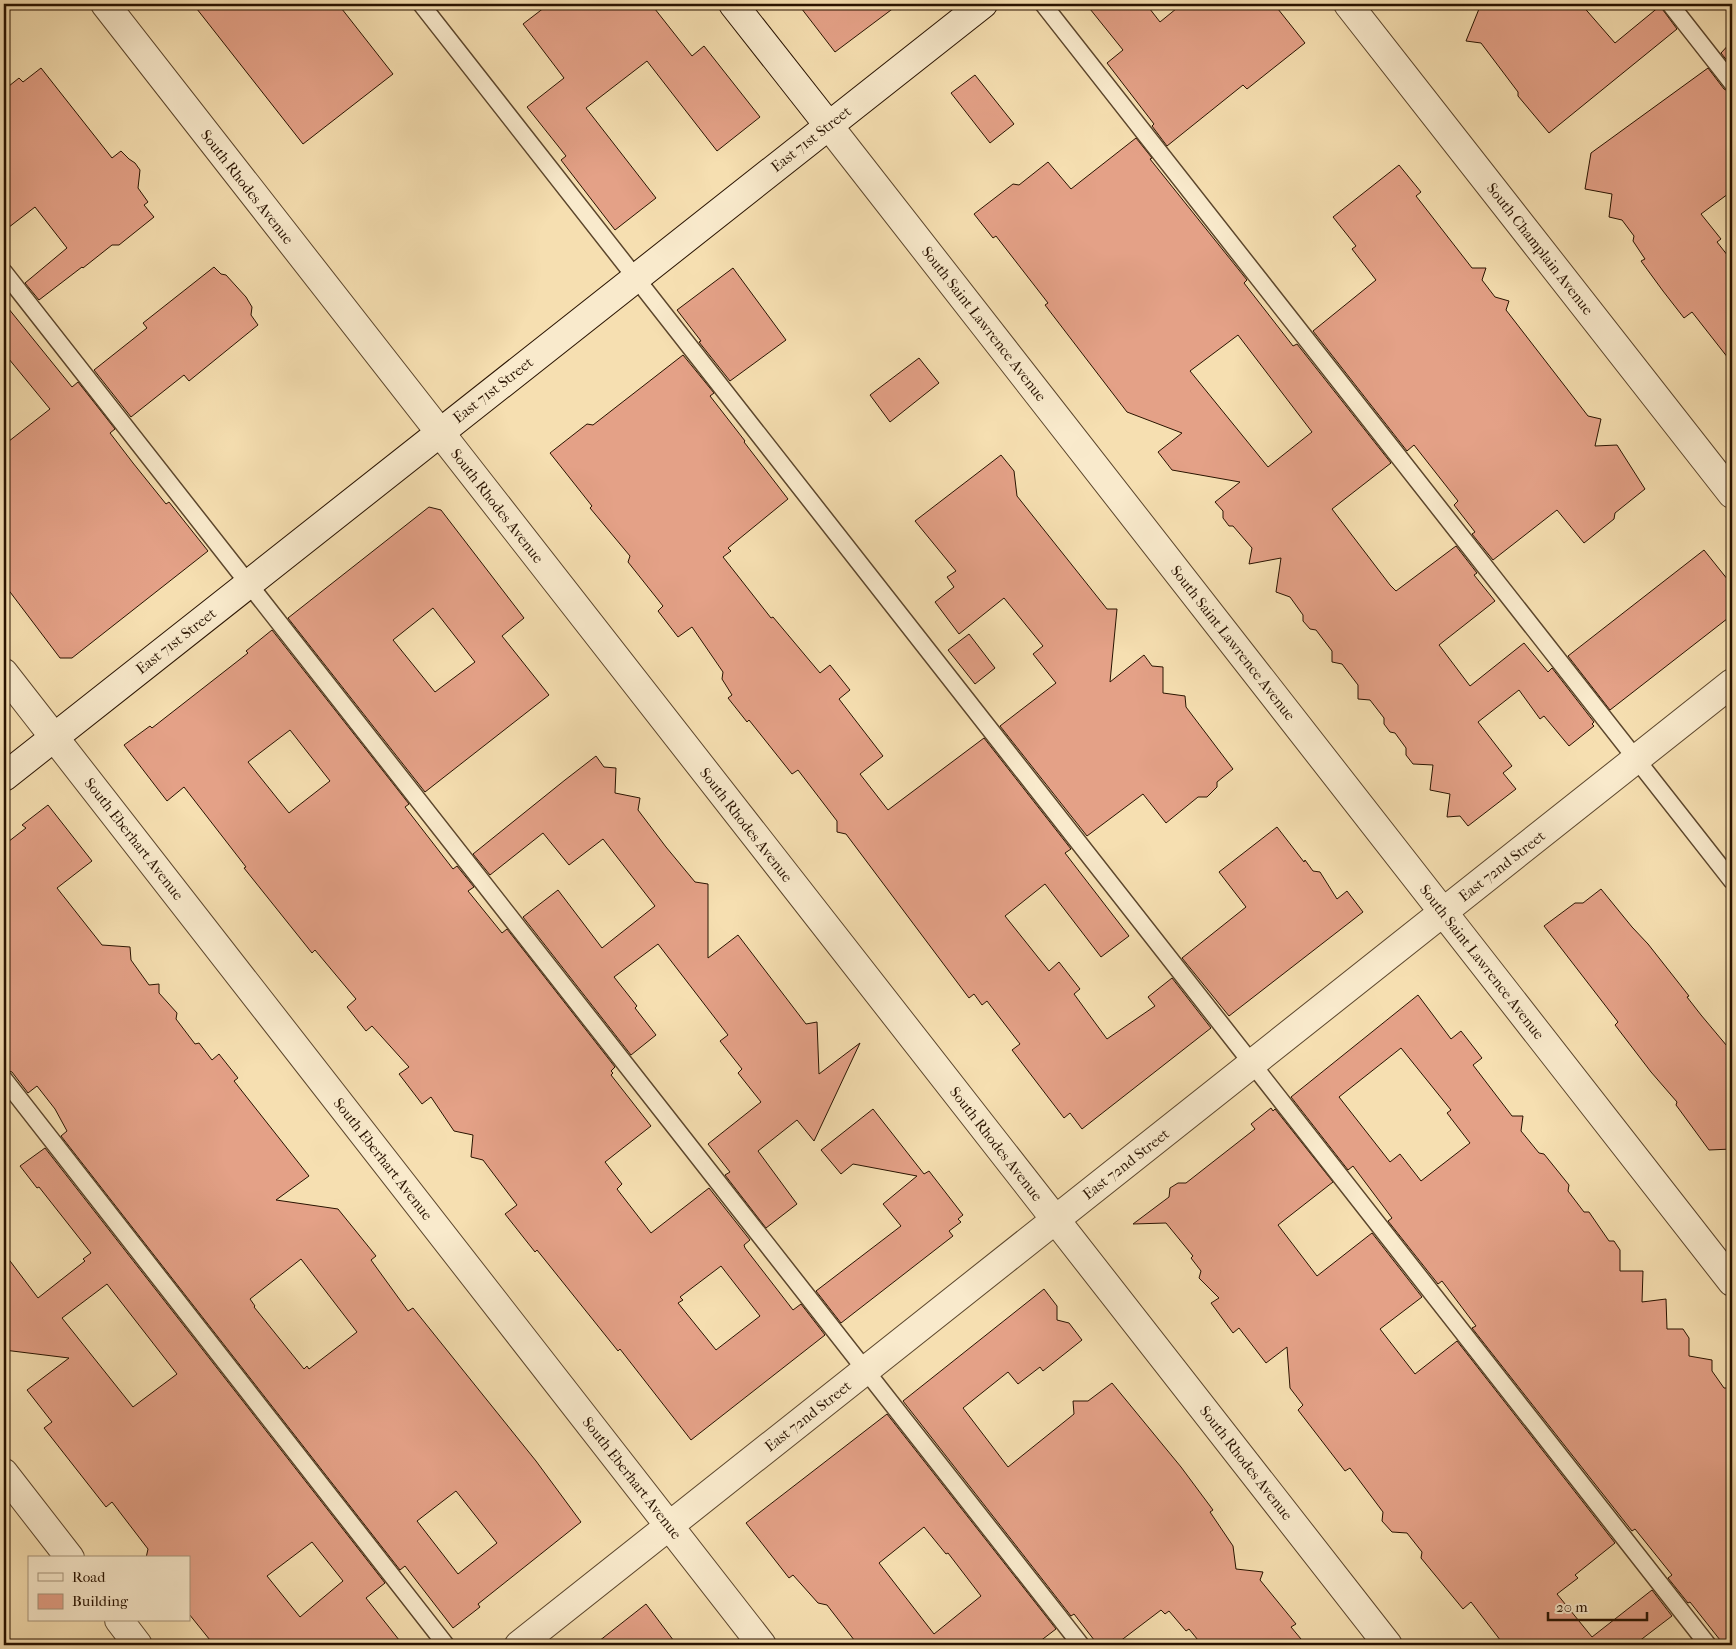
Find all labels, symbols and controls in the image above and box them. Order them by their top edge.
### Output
street label: East 71st Street [767,102,855,176]
street label: South Rhodes Avenue [197,126,298,248]
street label: South Champlain Avenue [1483,179,1597,319]
street label: South Saint Lawrence Avenue [918,243,1051,406]
street label: East 71st Street [449,353,537,427]
street label: South Rhodes Avenue [447,445,548,567]
street label: South Saint Lawrence Avenue [1167,562,1300,725]
street label: East 71st Street [132,604,220,678]
street label: South Rhodes Avenue [696,764,797,886]
street label: South Eberhart Avenue [81,774,188,904]
street label: East 72nd Street [1455,826,1549,905]
street label: South Saint Lawrence Avenue [1416,881,1549,1044]
street label: South Rhodes Avenue [946,1083,1047,1205]
street label: South Eberhart Avenue [330,1094,437,1224]
street label: East 72nd Street [1079,1124,1173,1203]
street label: East 72nd Street [761,1376,855,1455]
street label: South Rhodes Avenue [1196,1402,1297,1524]
street label: South Eberhart Avenue [579,1413,686,1543]
legend [28,1556,190,1622]
text: Road [72,1568,106,1586]
scale bar [1548,1589,1647,1621]
text: Building [72,1592,129,1610]
text: 20 m [1556,1598,1588,1616]

